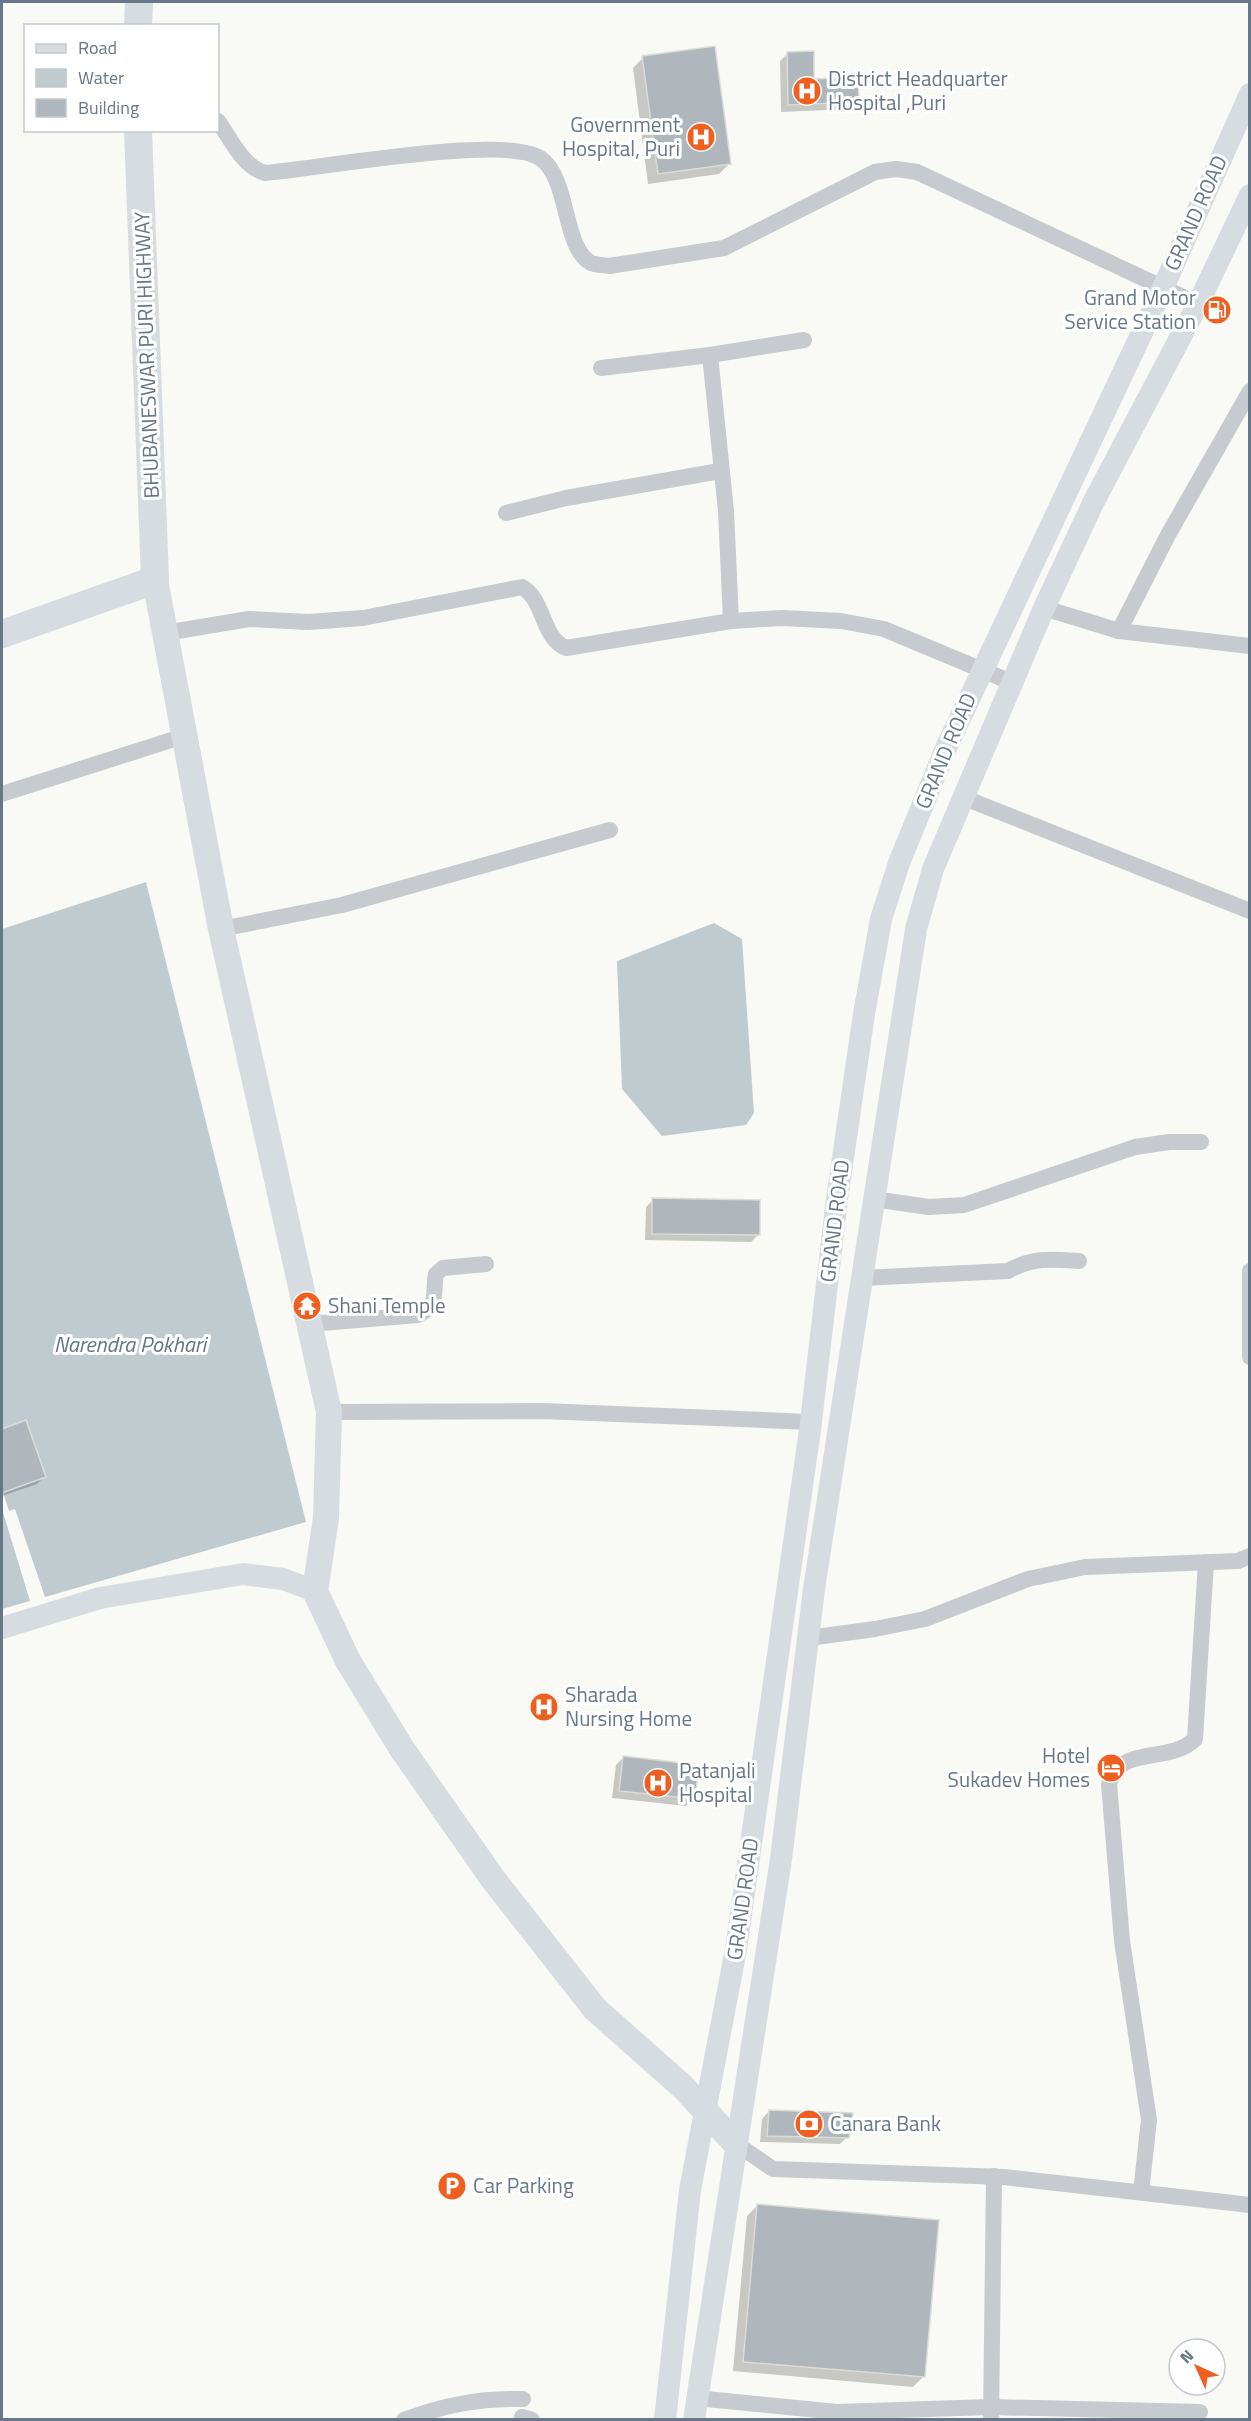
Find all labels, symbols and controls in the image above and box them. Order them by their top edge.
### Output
legend [24,24,219,132]
text: Road [78,34,117,61]
place label: District Headquarter Hospital ,Puri [828,62,1008,118]
text: Water [78,64,124,91]
hospital icon: District Headquarter Hospital ,Puri [791,75,823,107]
text: Building [78,94,139,121]
place label: Government Hospital, Puri [562,108,681,164]
hospital icon: Government Hospital, Puri [685,121,717,153]
street label: GRAND ROAD [1155,150,1235,275]
street label: BHUBANESWAR PURI HIGHWAY [125,210,167,499]
place label: Grand Motor Service Station [1064,281,1196,337]
fuel station icon: Grand Motor Service Station [1201,294,1233,326]
street label: GRAND ROAD [906,688,984,814]
street label: GRAND ROAD [811,1158,857,1284]
place label: Shani Temple [328,1289,446,1321]
temple icon: Shani Temple [291,1290,323,1322]
water label: Narendra Pokhari [54,1327,209,1361]
place label: Sharada Nursing Home [565,1678,692,1734]
hospital icon: Sharada Nursing Home [528,1691,560,1723]
place label: Hotel Sukadev Homes [948,1739,1090,1795]
hotel icon: Hotel Sukadev Homes [1095,1752,1127,1784]
place label: Patanjali Hospital [679,1754,756,1810]
hospital icon: Patanjali Hospital [642,1767,674,1799]
street label: GRAND ROAD [718,1836,766,1962]
place label: Canara Bank [830,2107,941,2139]
bank icon: Canara Bank [793,2108,825,2140]
place label: Car Parking [473,2169,574,2201]
parking icon: Car Parking [436,2170,468,2202]
north arrow [1167,2337,1227,2397]
text: N [1174,2344,1199,2369]

